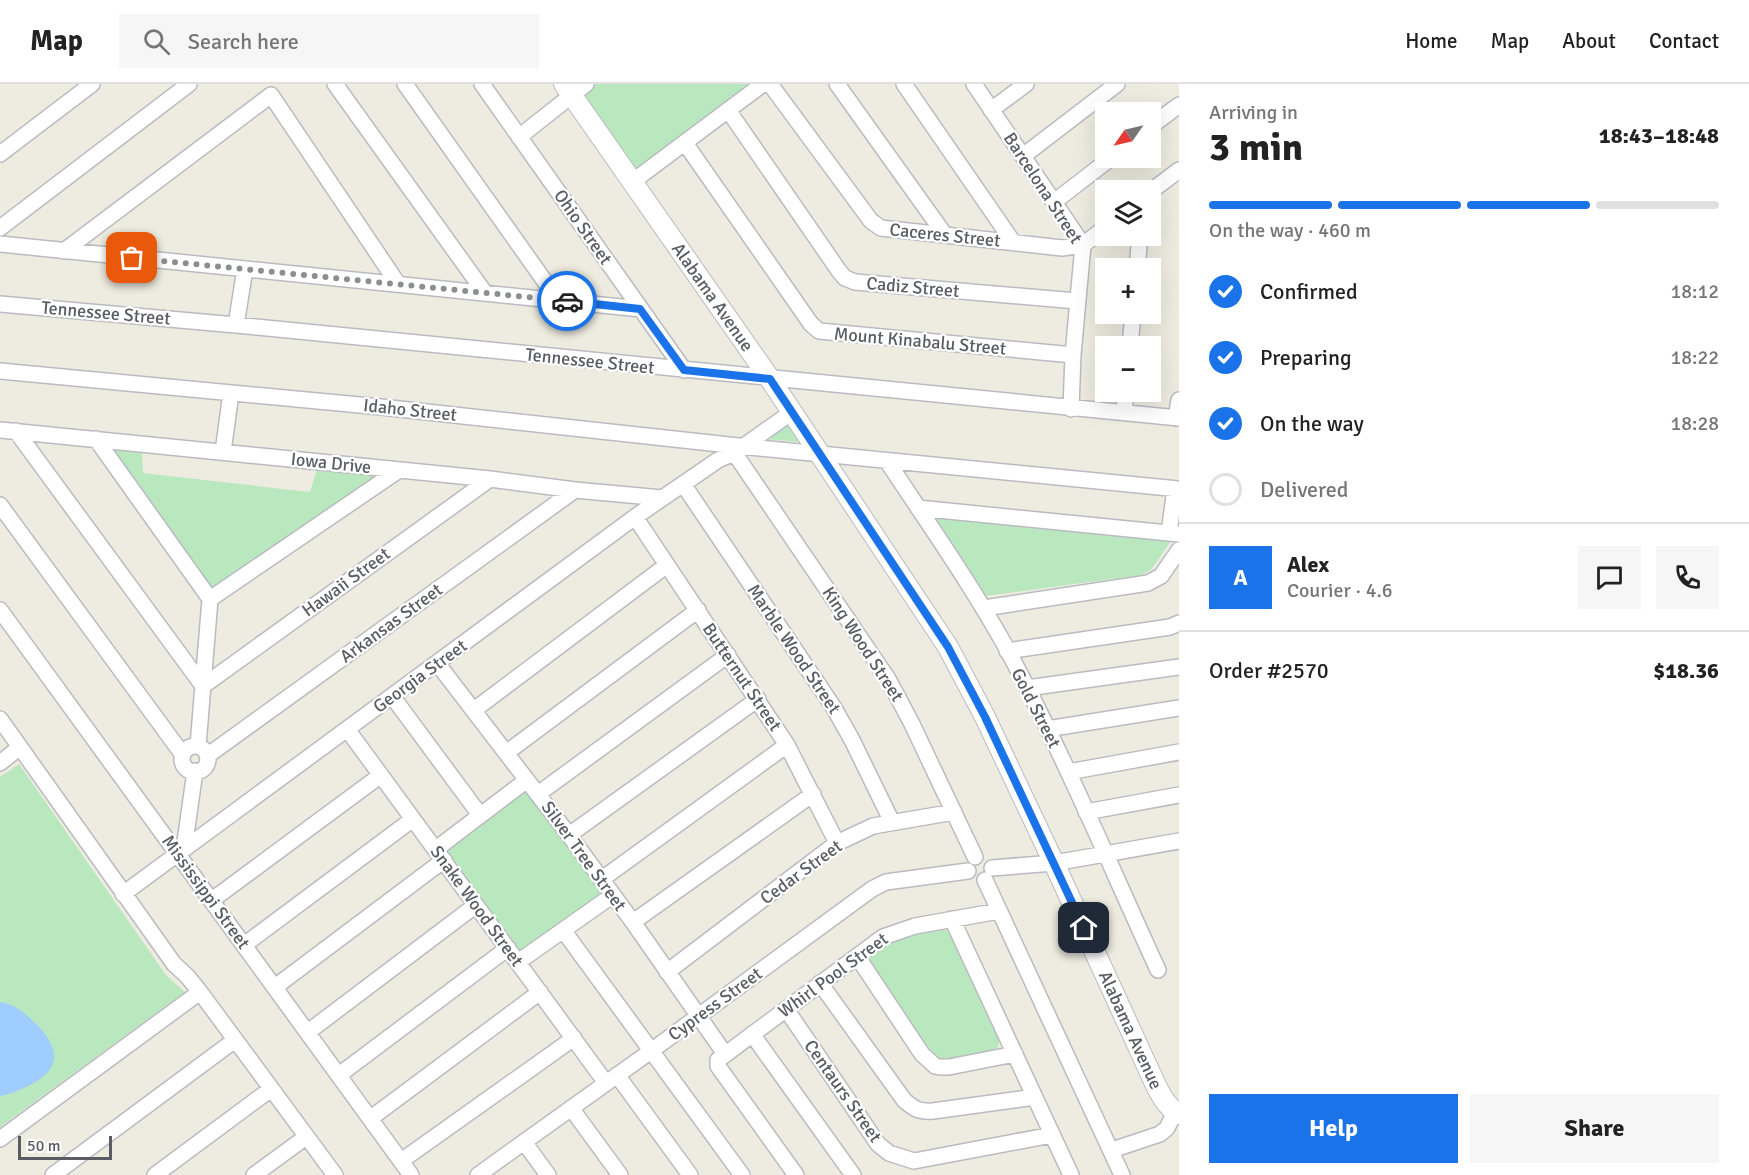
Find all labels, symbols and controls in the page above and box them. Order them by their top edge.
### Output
search box [119,14,539,68]
text: Map [30,24,83,58]
icon: search [140,25,173,58]
text: Search here [188,28,299,55]
text: Home [1405,28,1458,54]
text: Map [1491,28,1529,54]
text: About [1562,28,1616,54]
text: Contact [1649,28,1719,54]
text: Arriving in [1209,100,1298,125]
north arrow [1095,102,1161,168]
map controls [1095,102,1161,402]
text: 18:43–18:48 [1599,122,1719,149]
text: 3 min [1209,123,1303,171]
street label: Barcelona Street [999,128,1087,248]
button: layers [1095,180,1161,246]
street label: Ohio Street [549,185,617,269]
street label: Caceres Street [889,218,1001,252]
text: On the way · 460 m [1209,218,1371,243]
pin [106,232,157,283]
street label: Alabama Avenue [667,238,758,356]
icon: bag [115,241,148,274]
button: + [1095,258,1161,324]
courier [537,271,597,331]
street label: Cadiz Street [866,272,960,302]
icon: check [1209,275,1242,308]
text: Confirmed [1260,278,1358,305]
text: 18:12 [1670,279,1719,304]
icon: car [551,285,584,318]
street label: Tennessee Street [40,296,172,330]
street label: Mount Kinabalu Street [833,323,1007,359]
button: − [1095,336,1161,402]
icon: check [1209,341,1242,374]
street label: Tennessee Street [524,343,656,379]
text: Preparing [1260,344,1352,371]
text: 18:22 [1670,345,1719,370]
street label: Idaho Street [362,394,458,426]
icon: check [1209,407,1242,440]
text: On the way [1260,410,1364,437]
text: 18:28 [1670,411,1719,436]
street label: Iowa Drive [290,448,372,478]
text: Delivered [1260,476,1348,503]
street label: Hawaii Street [298,543,394,621]
button: chat [1578,546,1641,609]
button: phone [1656,546,1719,609]
text: Alex [1287,551,1329,578]
text: A [1233,564,1248,591]
street label: Arkansas Street [335,578,447,668]
text: Courier · 4.6 [1287,578,1393,603]
street label: Marble Wood Street [742,580,846,718]
street label: King Wood Street [818,582,908,706]
street label: Butternut Street [698,619,786,735]
street label: Georgia Street [369,635,471,717]
text: Order #2570 [1209,657,1329,684]
text: $18.36 [1653,657,1719,684]
street label: Gold Street [1007,664,1065,752]
street label: Silver Tree Street [537,797,631,915]
street label: Mississippi Street [157,831,255,953]
street label: Cedar Street [756,835,846,909]
street label: Snake Wood Street [426,841,528,971]
pin [1058,902,1109,953]
icon: home [1067,911,1100,944]
street label: Whirl Pool Street [774,928,892,1022]
street label: Cypress Street [664,963,766,1045]
street label: Alabama Avenue [1094,967,1167,1093]
street label: Centaurs Street [800,1035,886,1147]
button: Help [1209,1094,1458,1163]
button: Share [1470,1094,1719,1163]
scale bar [18,1133,112,1160]
text: 50 m [27,1136,61,1156]

